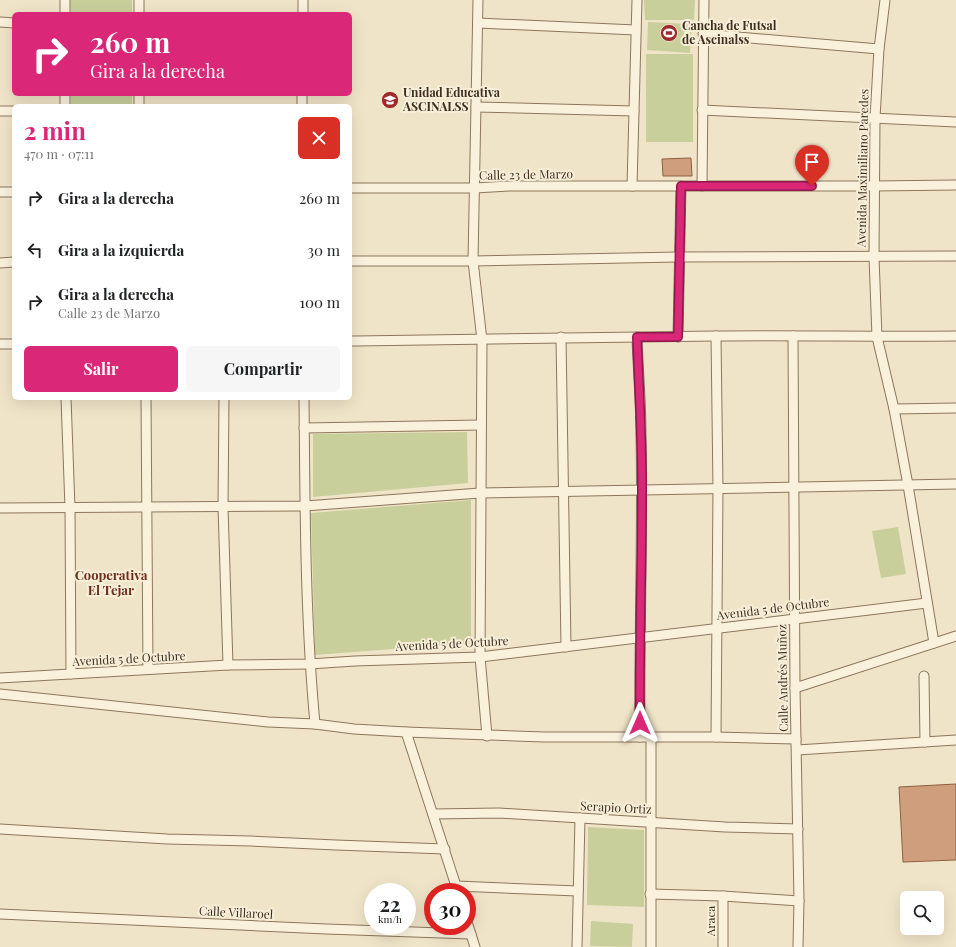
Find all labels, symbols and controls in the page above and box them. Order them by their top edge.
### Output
place label: Cancha de Futsal de Ascinalss [682,17,777,47]
text: 260 m [90,23,170,60]
sports icon: Cancha de Futsal de Ascinalss [659,23,679,43]
icon: right [24,28,76,80]
text: Gira a la derecha [90,59,225,83]
place label: Unidad Educativa ASCINALSS [402,84,501,114]
street label: Avenida Maximiliano Paredes [853,89,871,248]
school or university icon: Unidad Educativa ASCINALSS [380,90,400,110]
text: 2 min [24,114,86,146]
button: close [298,117,340,159]
text: 470 m · 07:11 [24,145,94,162]
pin [795,145,829,186]
icon: arrive [801,151,823,173]
street label: Calle 23 de Marzo [479,165,574,183]
icon: right [24,187,46,209]
text: Gira a la derecha [58,188,174,208]
text: 260 m [299,188,340,208]
icon: left [24,239,46,261]
text: Gira a la izquierda [58,240,184,260]
text: 30 m [307,240,340,260]
text: Gira a la derecha [58,284,174,304]
icon: right [24,291,46,313]
text: 100 m [299,292,340,312]
text: Calle 23 de Marzo [58,304,160,321]
button: Salir [24,346,178,392]
button: Compartir [186,346,340,392]
district label: Cooperativa El Tejar [75,566,148,598]
street label: Avenida 5 de Octubre [715,593,830,623]
street label: Calle Andrés Muñoz [773,624,791,732]
street label: Avenida 5 de Octubre [394,632,509,654]
street label: Avenida 5 de Octubre [71,647,186,669]
position arrow [619,702,661,744]
street label: Serapio Ortiz [580,797,653,817]
speed limit sign: 30 [424,883,476,935]
text: 22 [380,890,400,917]
map controls [900,891,944,935]
button: search [900,891,944,935]
street label: Calle Villaroel [198,902,274,922]
street label: Araca [702,906,718,937]
text: km/h [378,912,402,926]

